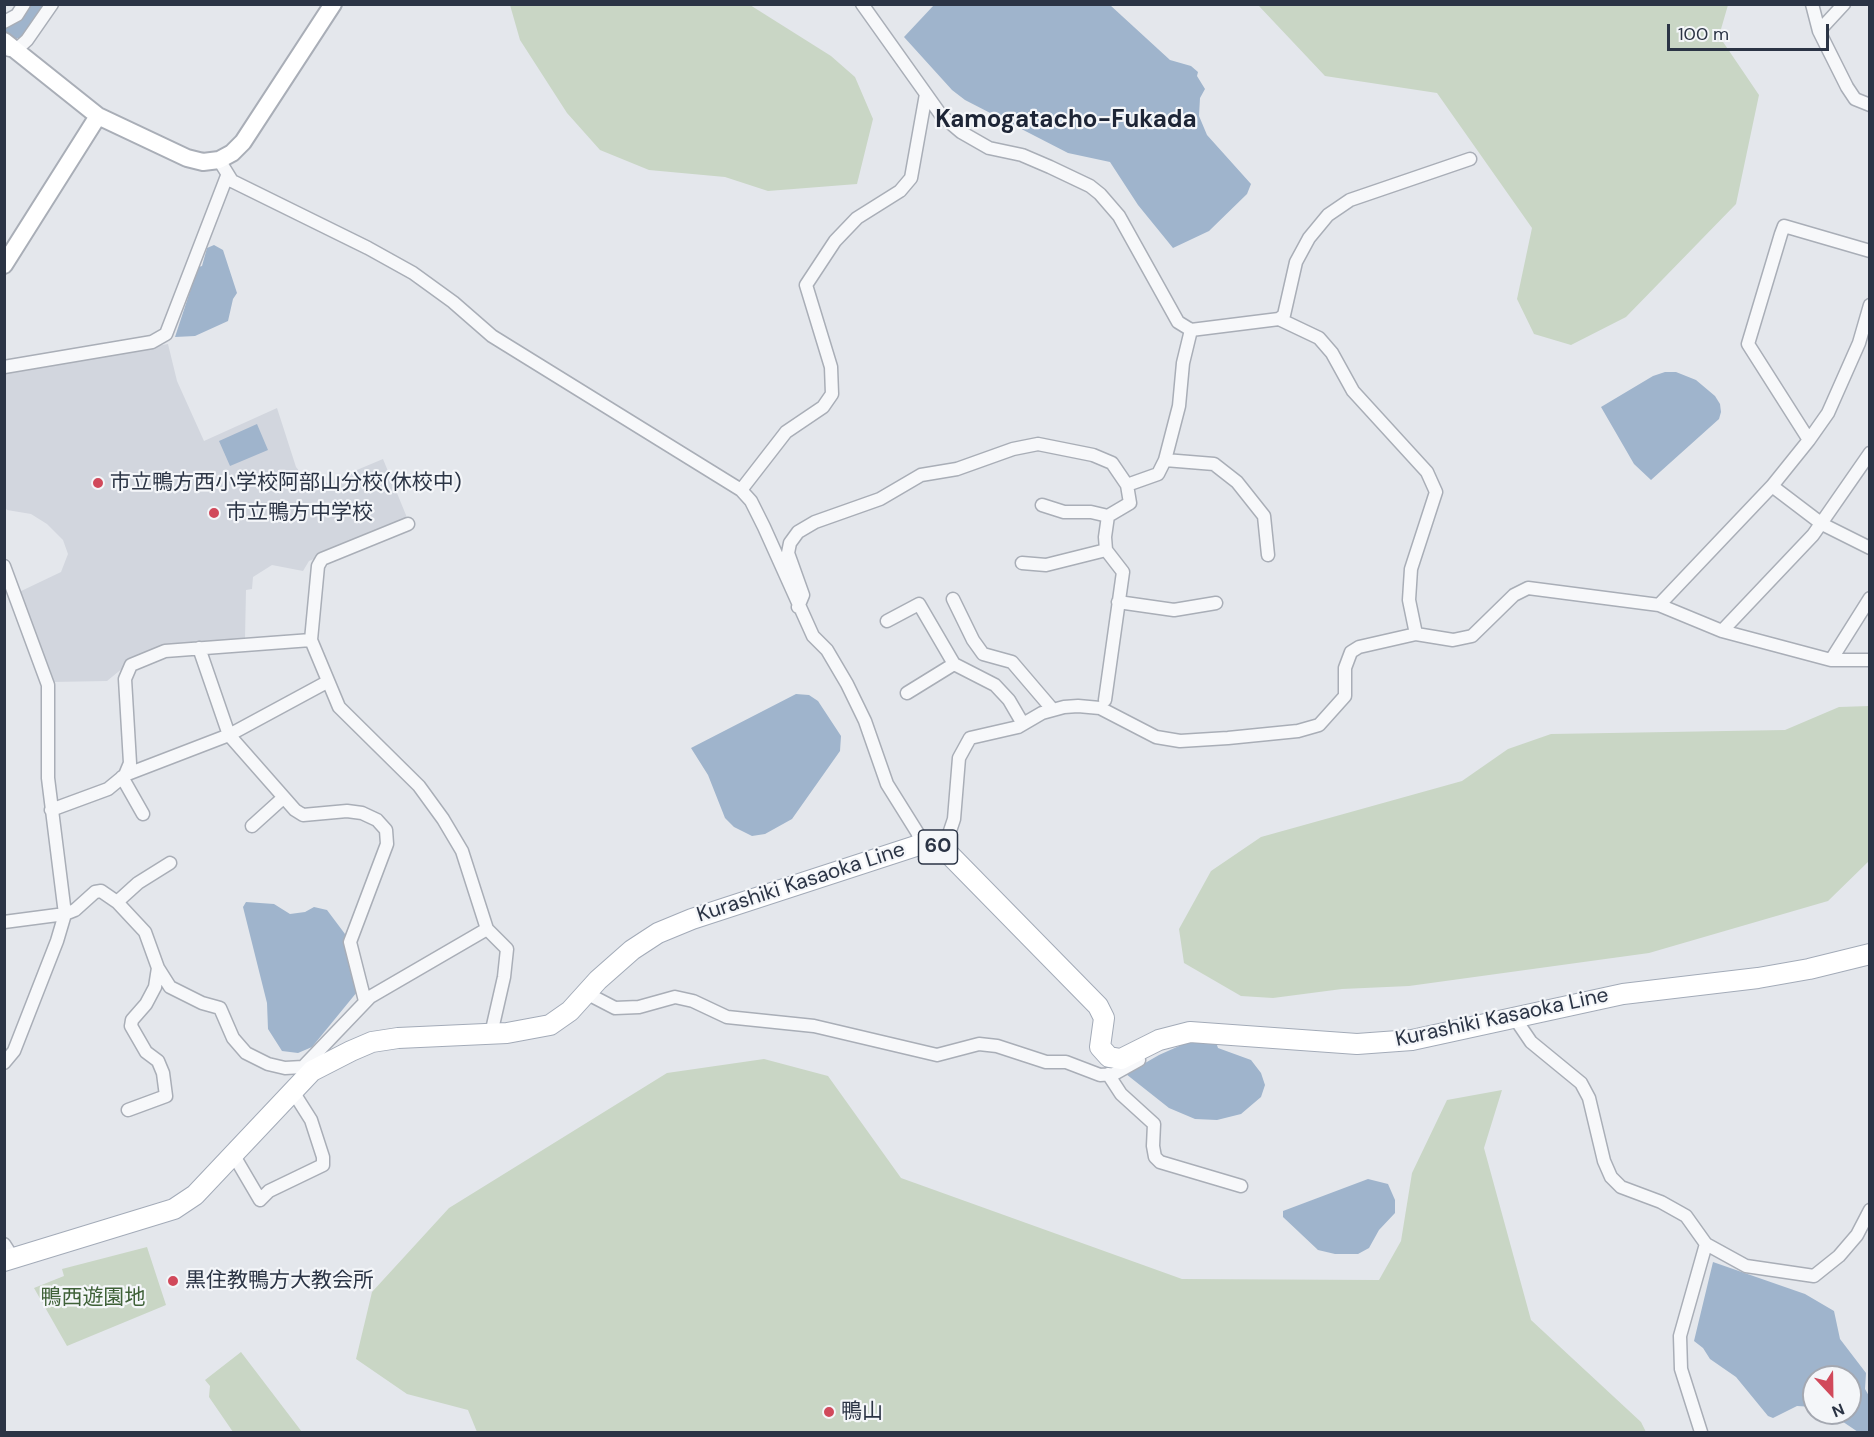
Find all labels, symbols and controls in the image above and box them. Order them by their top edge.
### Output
scale bar [1670,12,1832,50]
text: 100 m [1678,22,1729,46]
district label: Kamogatacho-Fukada [935,107,1197,135]
place label: 市立鴨方西小学校阿部山分校(休校中) [110,470,462,496]
marker: 市立鴨方西小学校阿部山分校(休校中) [91,476,105,490]
place label: 市立鴨方中学校 [226,500,373,526]
marker: 市立鴨方中学校 [207,506,221,520]
road number: 60 [918,830,958,864]
street label: Kurashiki Kasaoka Line [694,837,908,929]
street label: Kurashiki Kasaoka Line [1393,983,1611,1053]
place label: 黒住教鴨方大教会所 [185,1268,374,1294]
marker: 黒住教鴨方大教会所 [166,1274,180,1288]
park label: 鴨西遊園地 [41,1285,145,1311]
north arrow [1802,1365,1862,1425]
text: N [1829,1398,1848,1422]
place label: 鴨山 [841,1399,883,1425]
marker: 鴨山 [822,1405,836,1419]

